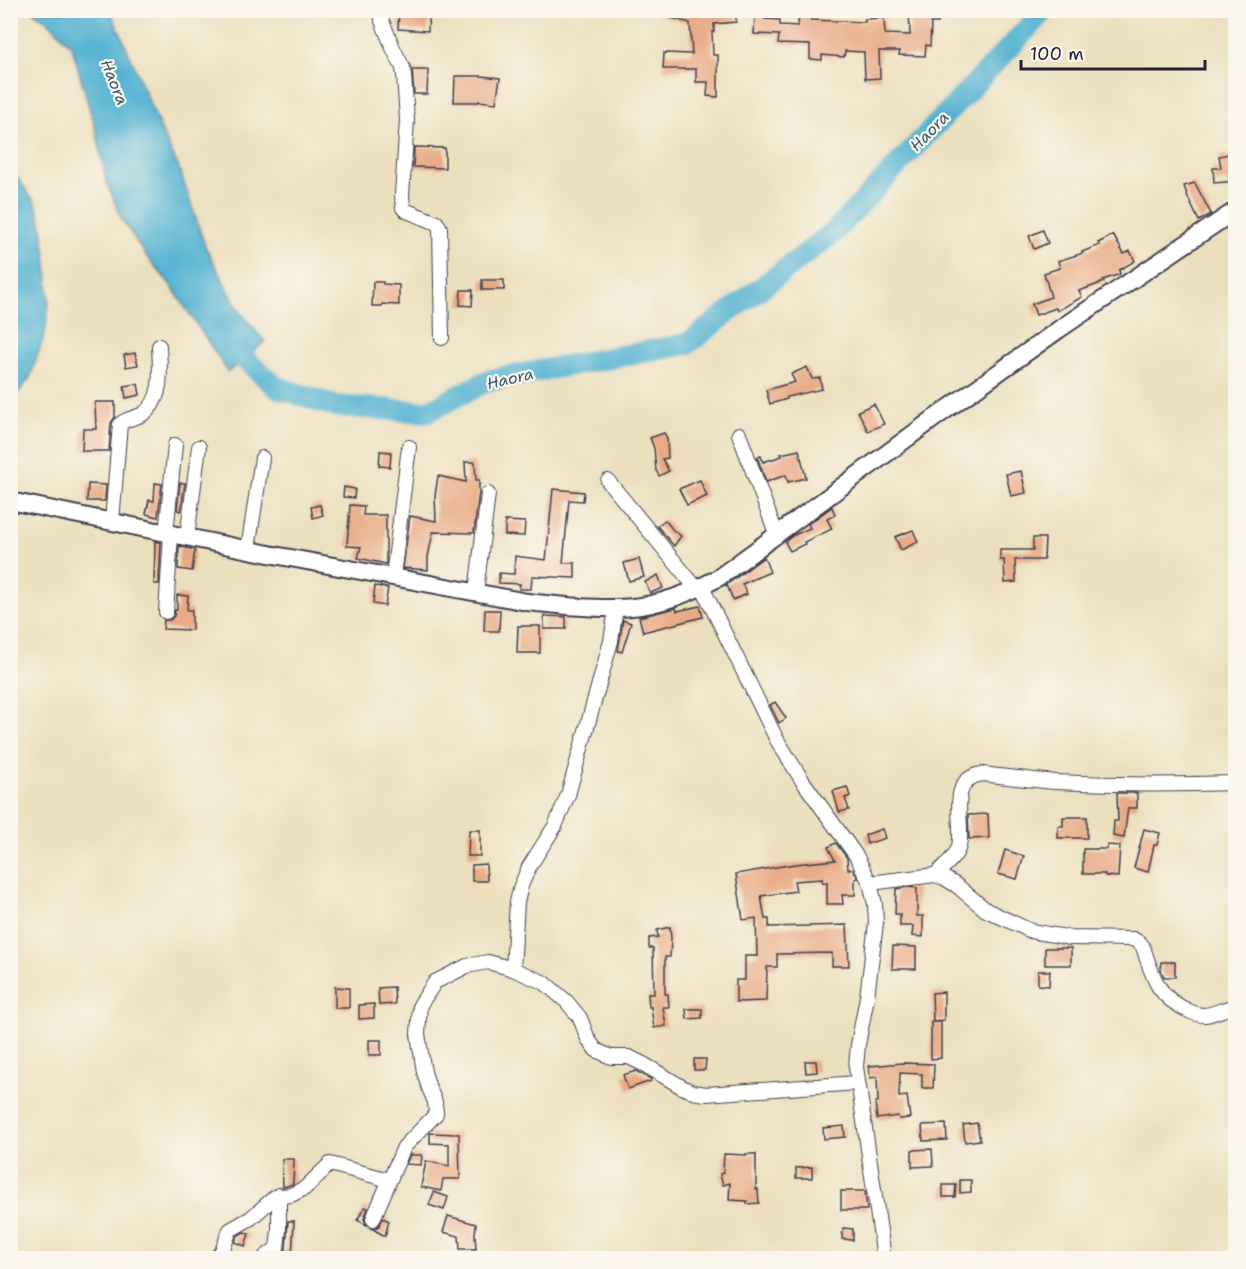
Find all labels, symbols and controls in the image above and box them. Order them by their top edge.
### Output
scale bar [1021,33,1206,71]
text: 100 m [1030,42,1084,66]
water label: Haora [96,56,133,108]
water label: Haora [905,107,953,156]
water label: Haora [485,363,536,394]

